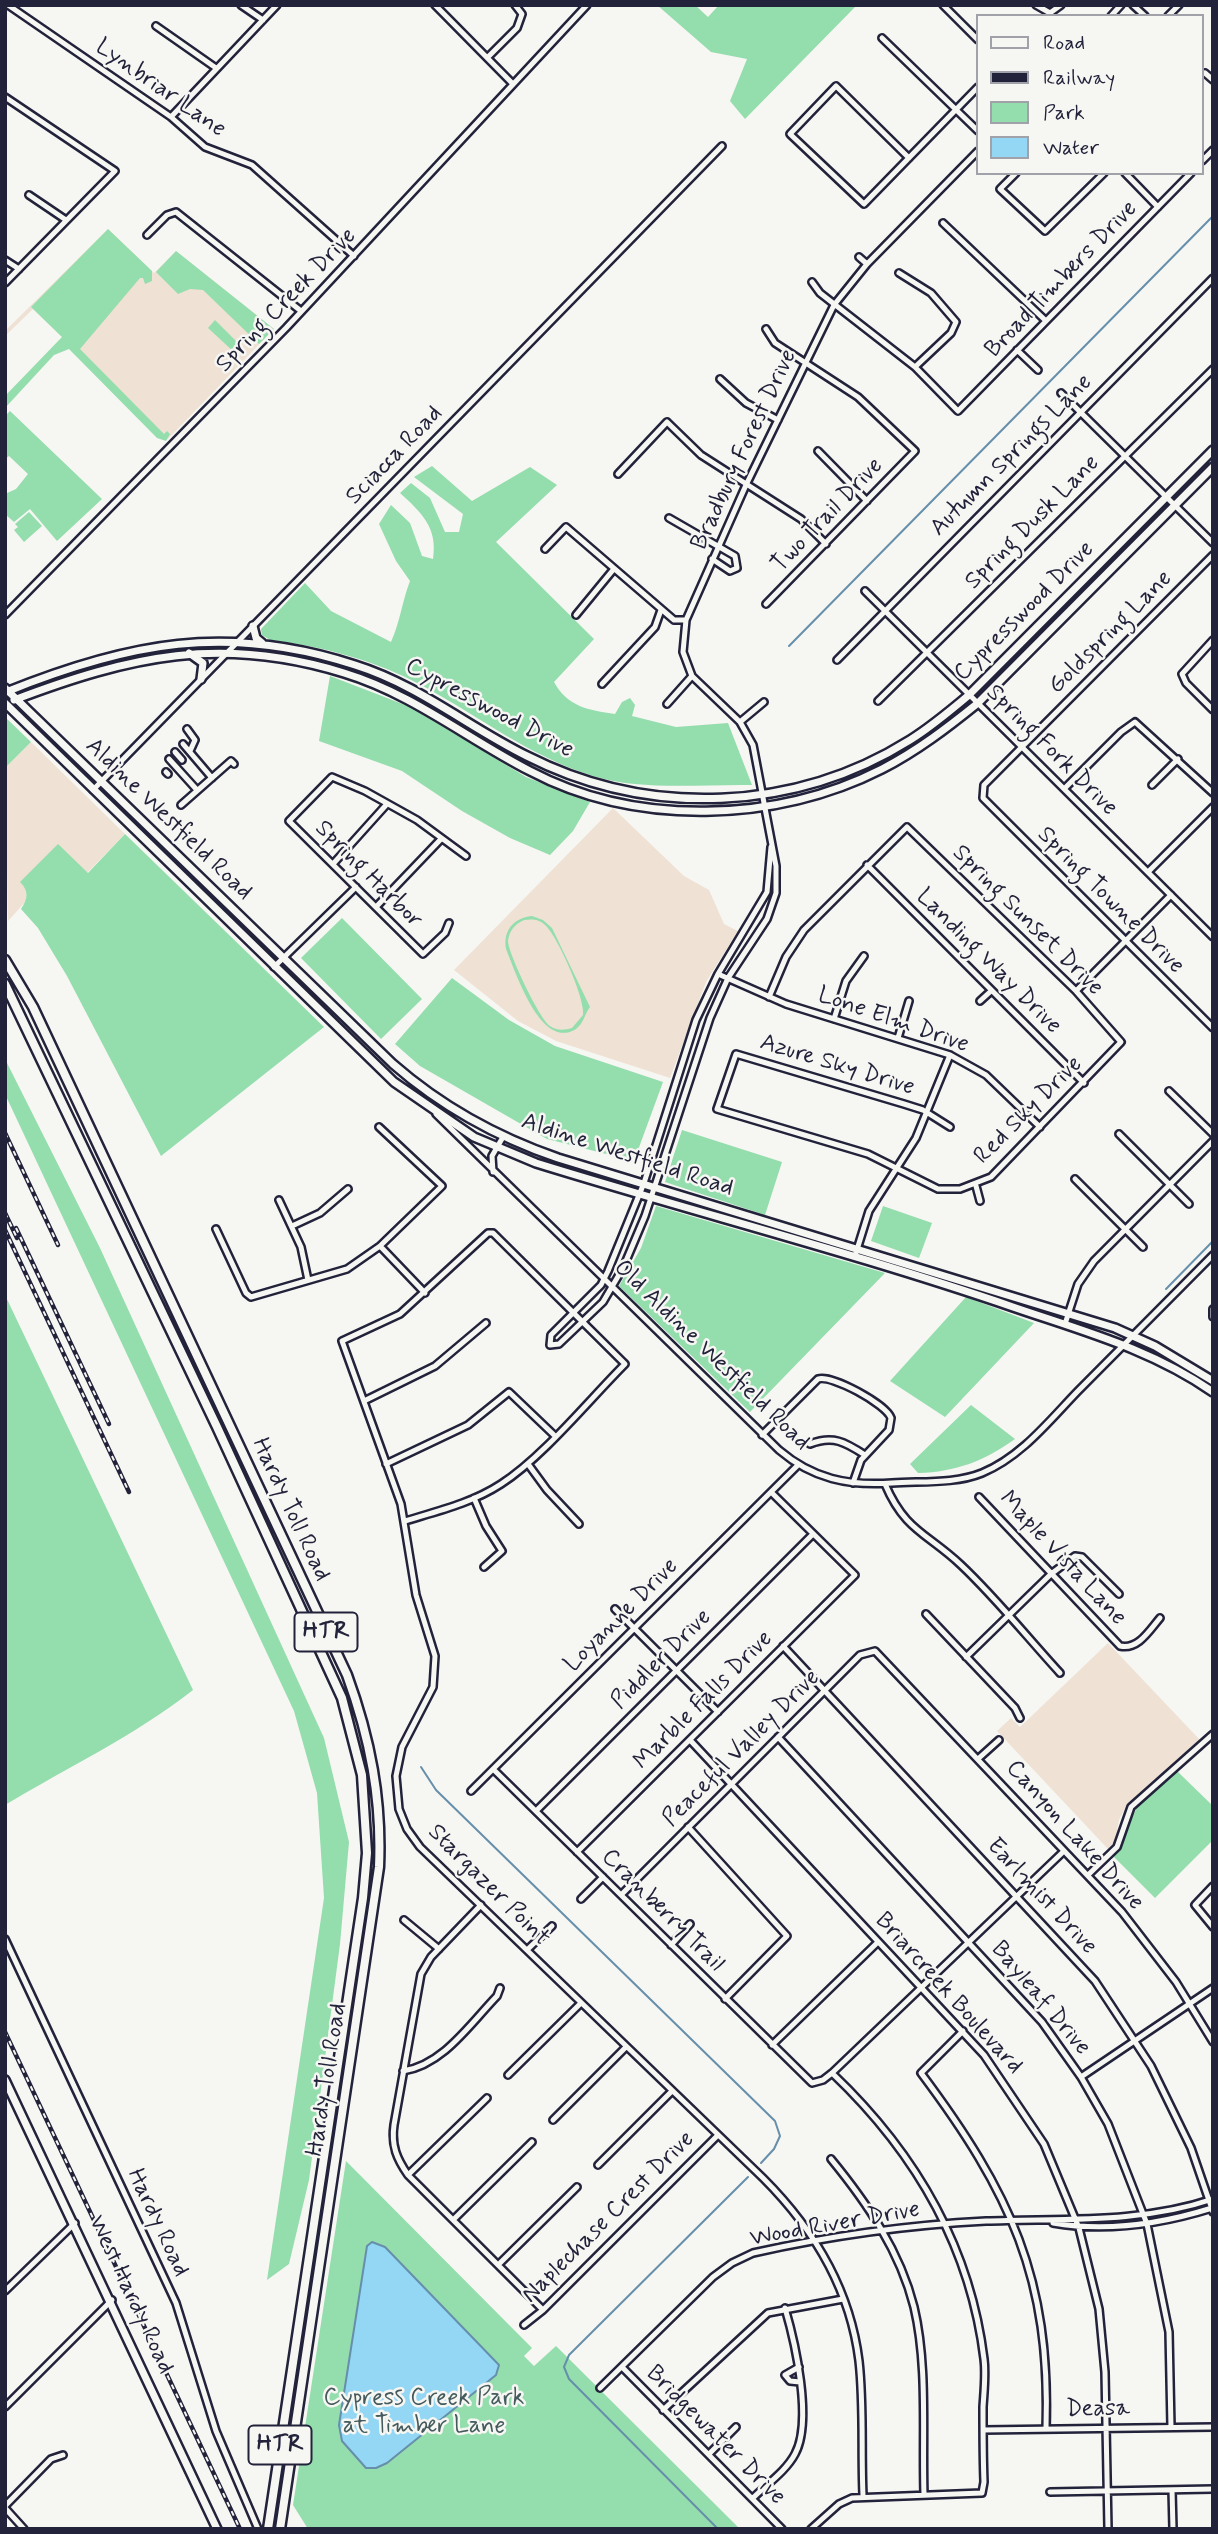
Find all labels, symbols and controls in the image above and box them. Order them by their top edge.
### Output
legend [976,14,1204,175]
text: Road [1043,29,1085,57]
street label: Lynbriar Lane [89,33,231,145]
text: Railway [1043,64,1115,92]
text: Park [1043,99,1085,127]
text: Water [1043,134,1099,162]
street label: Broad Timbers Drive [980,196,1144,364]
street label: Spring Creek Drive [211,223,363,379]
street label: Bradbury Forest Drive [686,345,804,555]
street label: Autumn Springs Lane [925,369,1099,543]
street label: Sciacca Road [341,400,449,512]
street label: Spring Dusk Lane [960,450,1106,596]
street label: Two Trail Drive [766,452,890,580]
street label: Cypresswood Drive [949,536,1101,688]
street label: Goldspring Lane [1043,565,1179,701]
street label: Cypresswood Drive [400,653,578,765]
street label: Spring Fork Drive [979,679,1123,823]
street label: Aldine Westfield Road [78,733,258,907]
street label: Spring Harbor [308,815,428,935]
street label: Spring Towne Drive [1030,821,1190,981]
street label: Spring Sunset Drive [945,839,1109,1003]
street label: Landing Way Drive [909,883,1067,1041]
street label: Lone Elm Drive [814,982,972,1060]
street label: Azure Sky Drive [756,1029,918,1103]
street label: Red Sky Drive [969,1051,1089,1171]
street label: Aldine Westfield Road [517,1108,737,1204]
street label: Old Aldine Westfield Road [607,1255,815,1457]
street label: Hardy Toll Road [244,1434,336,1586]
street label: Maple Vista Lane [992,1486,1132,1632]
street label: Loyanne Drive [559,1553,685,1679]
street label: Piddler Drive [606,1604,718,1716]
road number: HTR [294,1612,358,1652]
street label: Marble Falls Drive [628,1625,780,1777]
street label: Peaceful Valley Drive [657,1664,827,1834]
street label: Canyon Lake Drive [999,1755,1149,1917]
street label: Stargazer Point [421,1819,555,1953]
street label: Earlmist Drive [980,1833,1102,1961]
street label: Cranberry Trail [594,1843,730,1979]
street label: Briarcreek Boulevard [868,1907,1028,2081]
street label: Bayleaf Drive [984,1936,1096,2062]
street label: Hardy Toll Road [302,2001,354,2159]
street label: Naplechase Crest Drive [517,2126,701,2310]
street label: Hardy Road [119,2164,195,2282]
street label: Wood River Drive [748,2196,922,2254]
street label: West Hardy Road [81,2211,179,2379]
street label: Bridgewater Drive [639,2360,791,2512]
park label: Cypress Creek Park at Timber Lane [324,2385,524,2441]
street label: Deasa [1066,2395,1130,2425]
road number: HTR [248,2426,312,2464]

